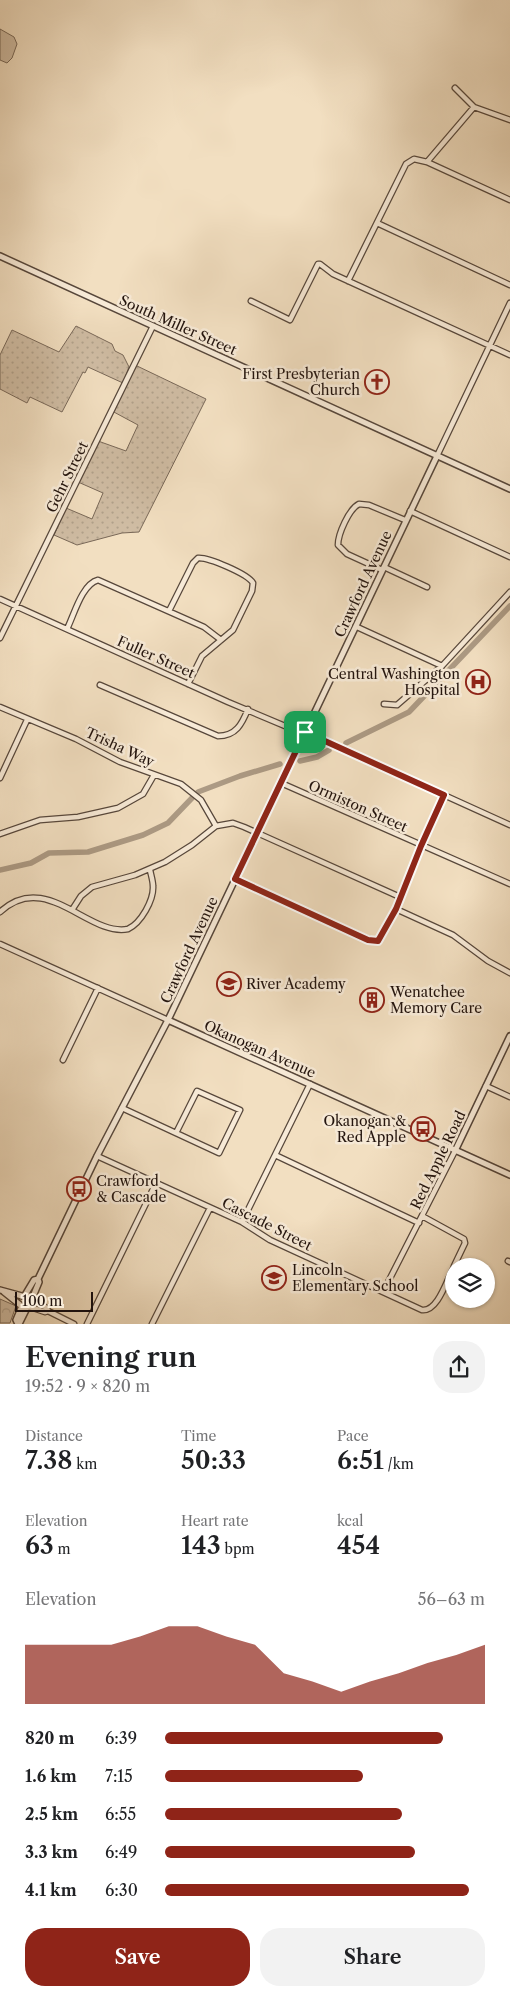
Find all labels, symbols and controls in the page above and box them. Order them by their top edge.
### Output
street label: South Miller Street [117,291,240,359]
place label: First Presbyterian Church [242,365,360,399]
church icon: First Presbyterian Church [364,369,390,395]
street label: Gehr Street [42,438,92,516]
street label: Crawford Avenue [330,528,396,640]
street label: Fuller Street [114,632,198,682]
place label: Central Washington Hospital [328,665,460,699]
hospital icon: Central Washington Hospital [465,669,491,695]
pin [284,711,326,753]
icon: arrive [291,718,319,746]
street label: Trisha Way [83,723,158,771]
street label: Ormiston Street [306,776,410,836]
street label: Crawford Avenue [156,894,222,1006]
school or university icon: River Academy [216,971,242,997]
place label: River Academy [246,975,346,993]
place label: Wenatchee Memory Care [389,983,482,1017]
building icon: Wenatchee Memory Care [359,987,385,1013]
street label: Okanogan Avenue [201,1016,319,1082]
street label: Red Apple Road [406,1107,470,1212]
place label: Okanogan & Red Apple [323,1112,407,1146]
bus stop icon: Okanogan & Red Apple [410,1116,436,1142]
place label: Crawford & Cascade [96,1172,167,1206]
bus stop icon: Crawford & Cascade [66,1176,92,1202]
street label: Cascade Street [219,1194,315,1254]
map controls [445,1258,495,1308]
button: layers [445,1258,495,1308]
place label: Lincoln Elementary School [292,1261,418,1295]
school or university icon: Lincoln Elementary School [261,1265,287,1291]
scale bar [15,1288,92,1312]
text: 100 m [22,1292,62,1310]
text: Evening run [25,1340,197,1374]
button: share [433,1341,485,1393]
text: 19:52 · 9 × 820 m [25,1376,150,1396]
text: Distance [25,1427,83,1445]
text: Time [181,1427,216,1445]
text: Pace [337,1427,369,1445]
text: 7.38 [25,1445,72,1476]
text: 50:33 [181,1445,246,1476]
text: 6:51 [337,1445,384,1476]
text: km [72,1455,97,1473]
text: /km [384,1455,414,1473]
text: Elevation [25,1512,88,1530]
text: Heart rate [181,1512,248,1530]
text: kcal [337,1512,363,1530]
text: 63 [25,1530,54,1561]
text: 143 [181,1530,221,1561]
text: 454 [337,1530,380,1561]
text: m [54,1540,71,1558]
text: bpm [221,1540,255,1558]
text: Elevation [25,1589,96,1609]
text: 56–63 m [418,1589,485,1609]
text: 820 m [25,1728,74,1748]
text: 6:39 [105,1728,137,1748]
text: 1.6 km [25,1766,77,1786]
text: 7:15 [105,1766,133,1786]
text: 2.5 km [25,1804,78,1824]
text: 6:55 [105,1804,136,1824]
text: 3.3 km [25,1842,78,1862]
text: 6:49 [105,1842,137,1862]
text: 4.1 km [25,1880,77,1900]
text: 6:30 [105,1880,138,1900]
button: Save [25,1928,250,1986]
button: Share [260,1928,485,1986]

